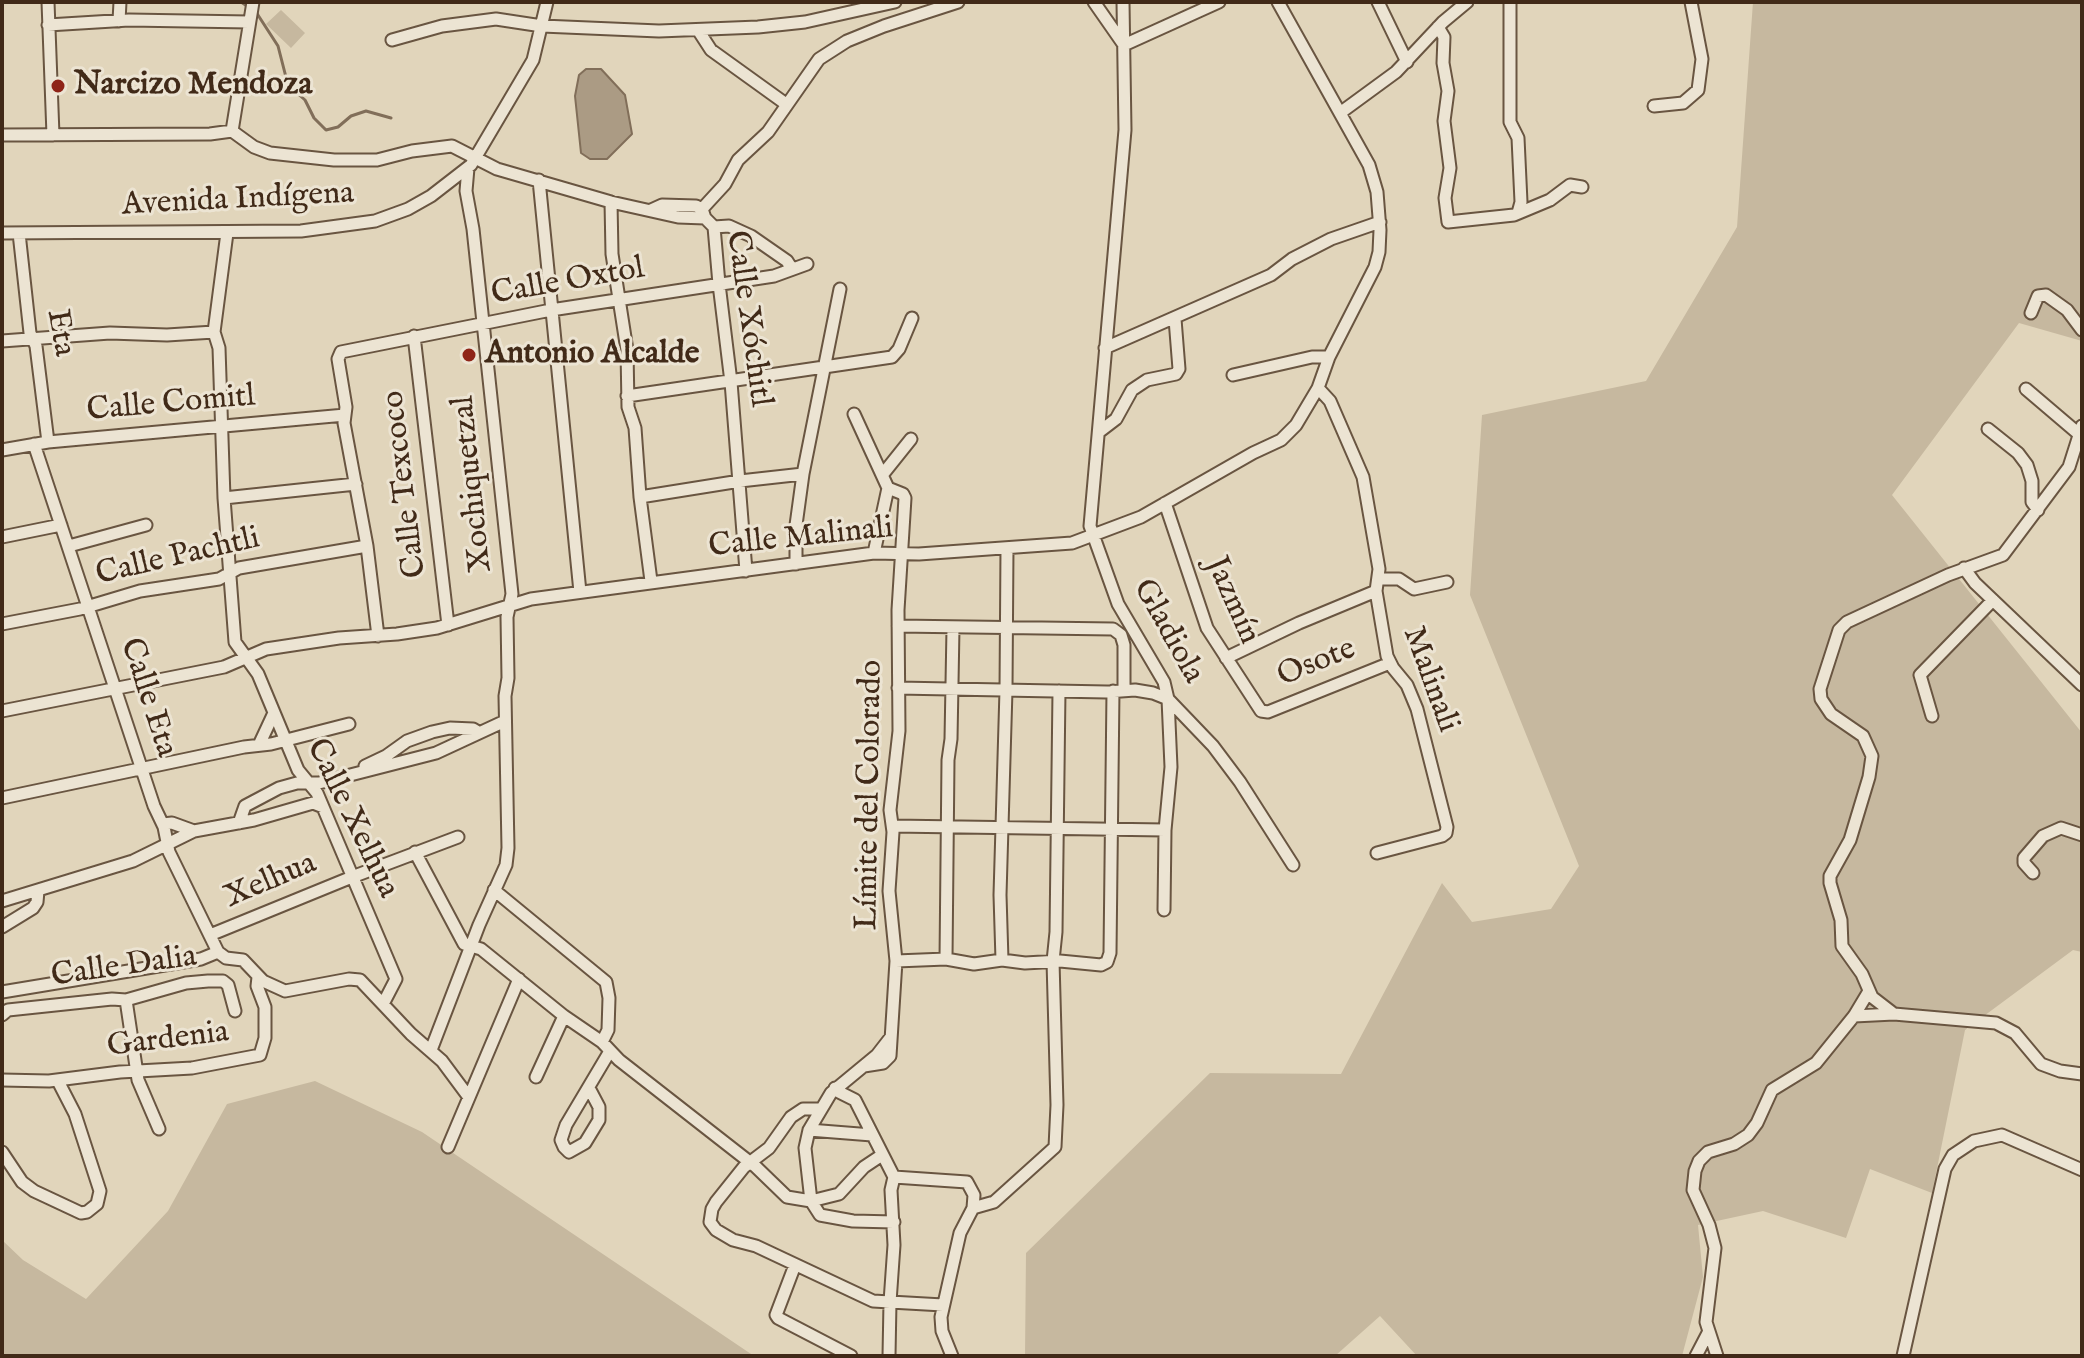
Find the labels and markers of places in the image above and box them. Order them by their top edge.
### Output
place label: Narcizo Mendoza [74,67,312,105]
marker: Narcizo Mendoza [49,77,67,95]
place label: Antonio Alcalde [485,336,700,374]
marker: Antonio Alcalde [460,346,478,364]

